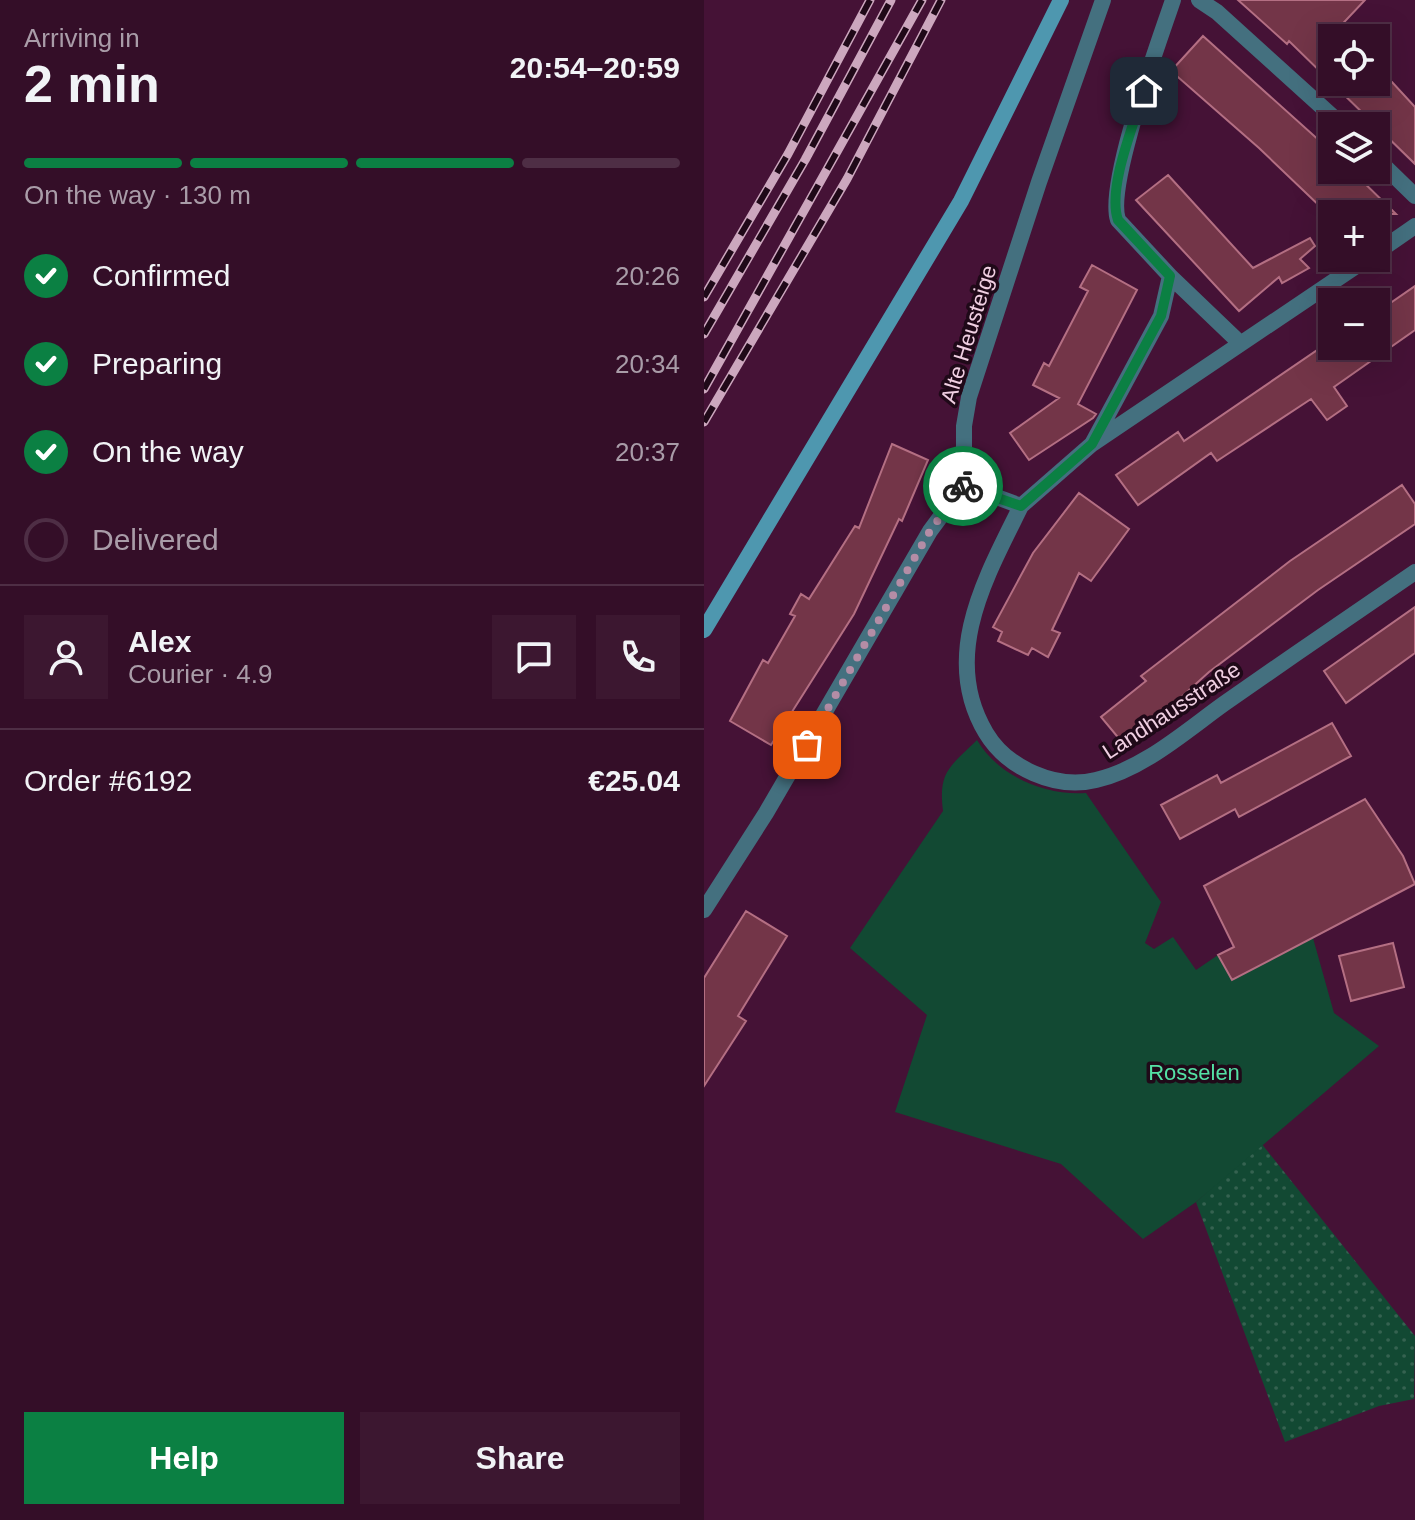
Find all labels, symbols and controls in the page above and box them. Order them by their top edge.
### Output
text: Arriving in [24,23,140,53]
map controls [1318,24,1390,360]
button: locate [1318,24,1390,96]
text: 20:54–20:59 [510,51,680,84]
text: 2 min [24,55,160,113]
pin [1110,57,1178,125]
icon: home [1122,69,1166,113]
button: layers [1318,112,1390,184]
text: On the way · 130 m [24,180,251,210]
button: + [1318,200,1390,272]
icon: check [24,254,68,298]
text: Confirmed [92,259,230,292]
text: 20:26 [615,261,680,291]
street label: Alte Heusteige [936,262,1001,406]
button: − [1318,288,1390,360]
icon: check [24,342,68,386]
text: Preparing [92,347,222,380]
text: 20:34 [615,349,680,379]
icon: check [24,430,68,474]
text: On the way [92,435,244,468]
text: 20:37 [615,437,680,467]
courier [923,446,1003,526]
icon: bike [941,464,985,508]
text: Delivered [92,523,219,556]
button: person [24,615,108,699]
button: chat [492,615,576,699]
button: phone [596,615,680,699]
text: Alex [128,625,191,658]
street label: Landhausstraße [1098,657,1245,764]
text: Courier · 4.9 [128,659,273,689]
pin [773,711,841,779]
icon: bag [785,723,829,767]
text: Order #6192 [24,764,192,797]
text: €25.04 [588,764,680,797]
park label: Rosselen [1148,1060,1240,1085]
button: Help [24,1412,344,1504]
button: Share [360,1412,680,1504]

